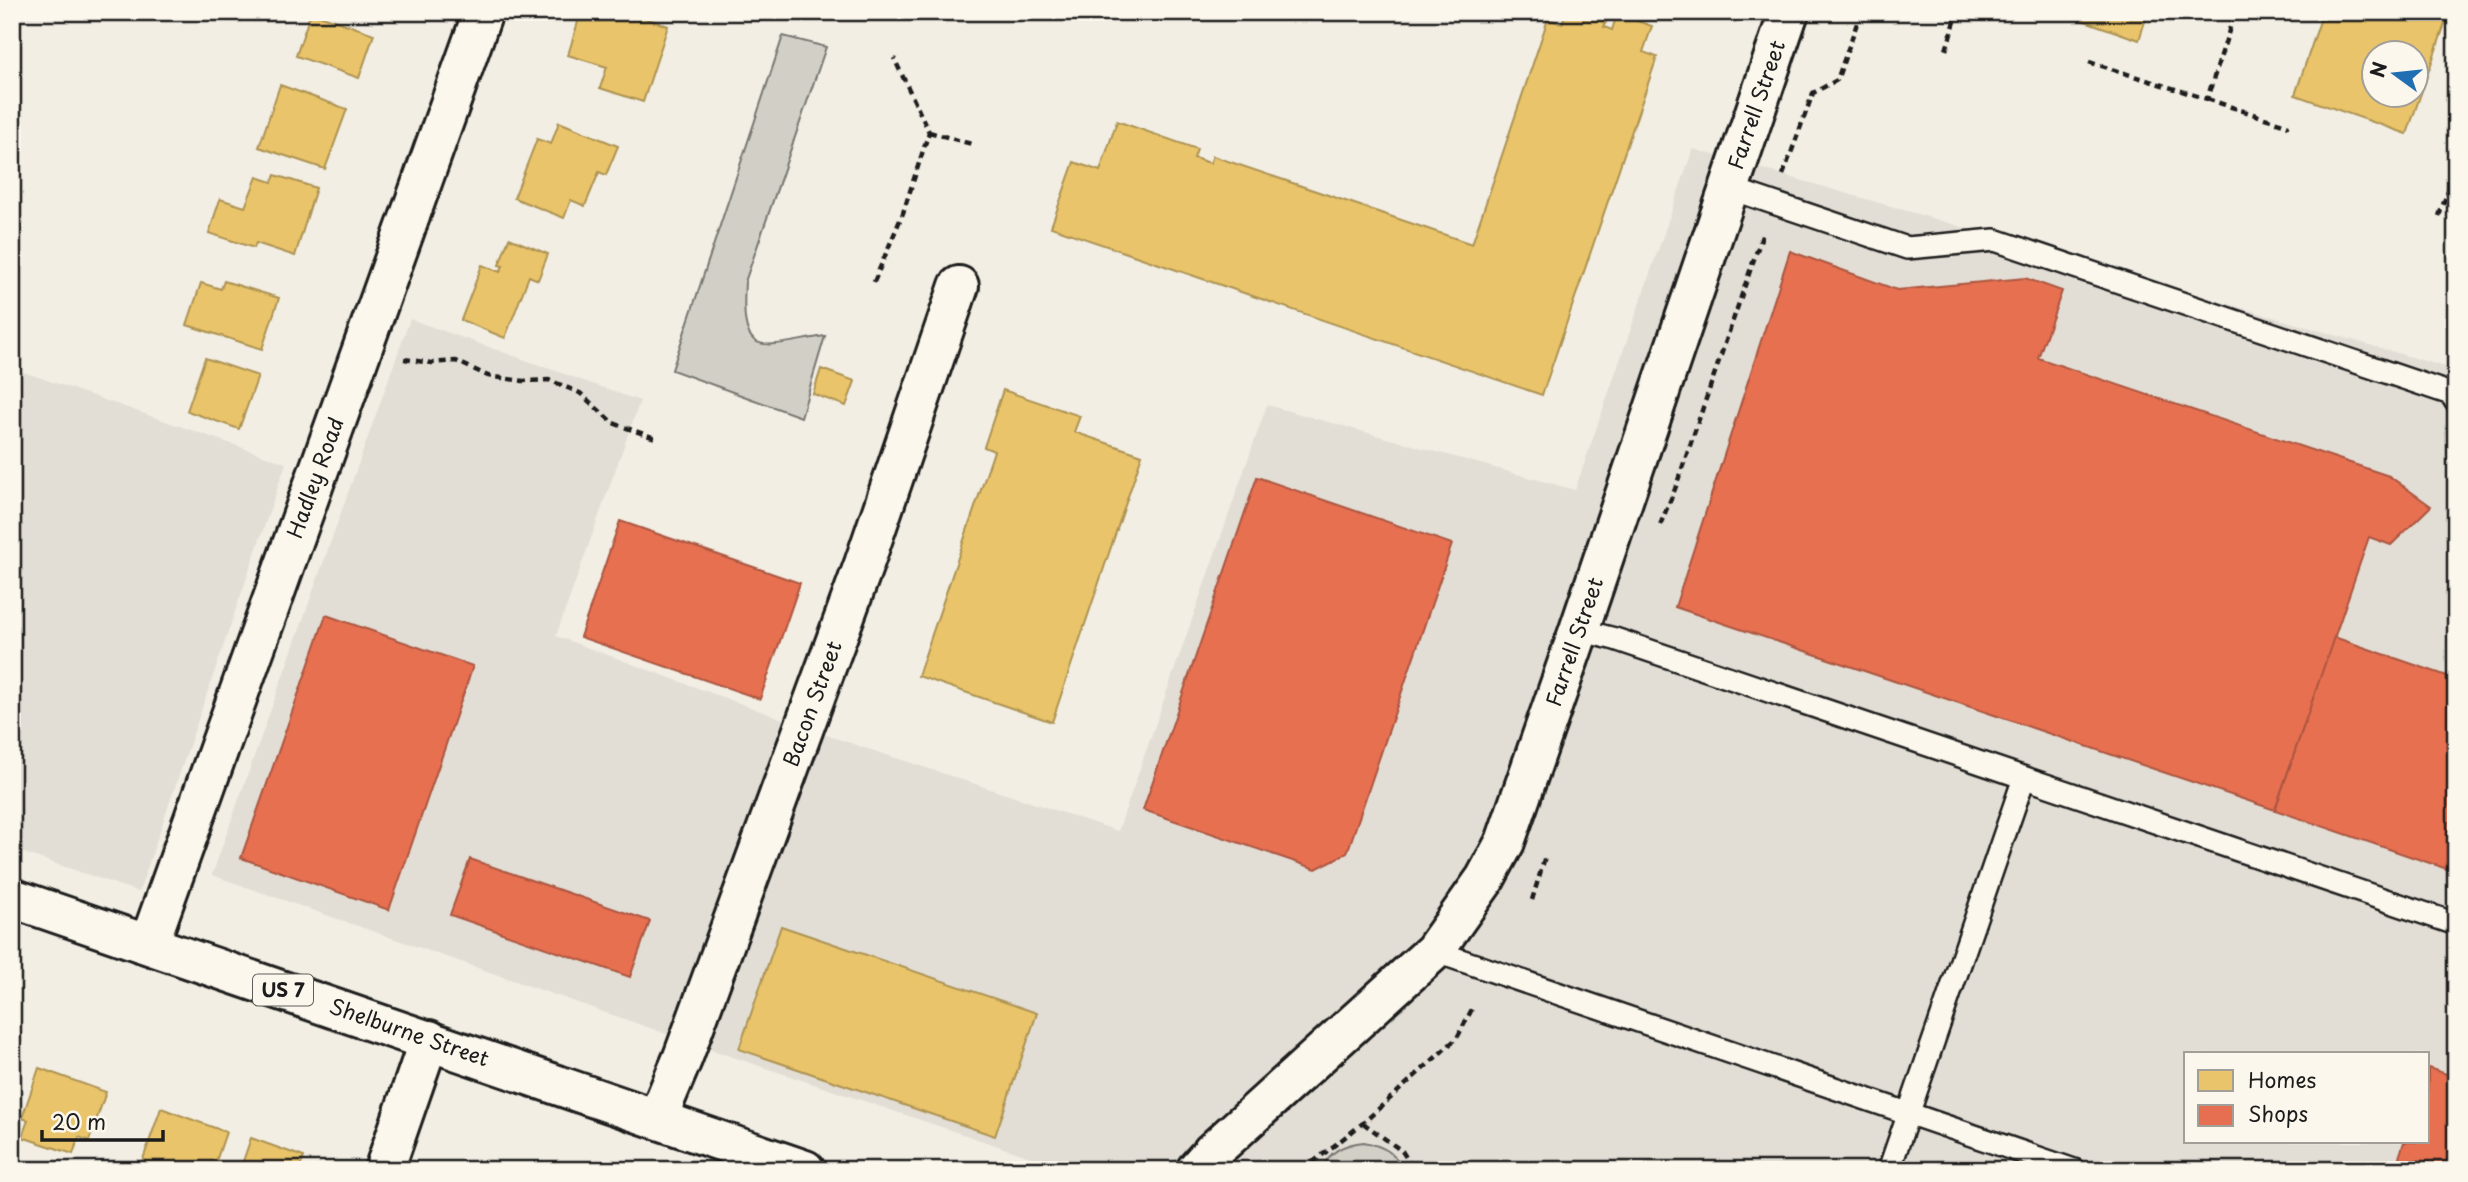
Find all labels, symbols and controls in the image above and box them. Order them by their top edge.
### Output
street label: Farrell Street [1718,36,1792,173]
north arrow [2360,38,2430,108]
text: N [2362,58,2393,80]
street label: Hadley Road [277,412,351,542]
street label: Farrell Street [1536,573,1610,710]
street label: Bacon Street [774,636,849,771]
road number: US 7 [253,974,313,1006]
street label: Shelburne Street [325,989,494,1073]
legend [2184,1052,2430,1144]
text: Homes [2248,1063,2316,1095]
text: Shops [2248,1097,2308,1129]
scale bar [42,1098,163,1142]
text: 20 m [52,1105,106,1137]

